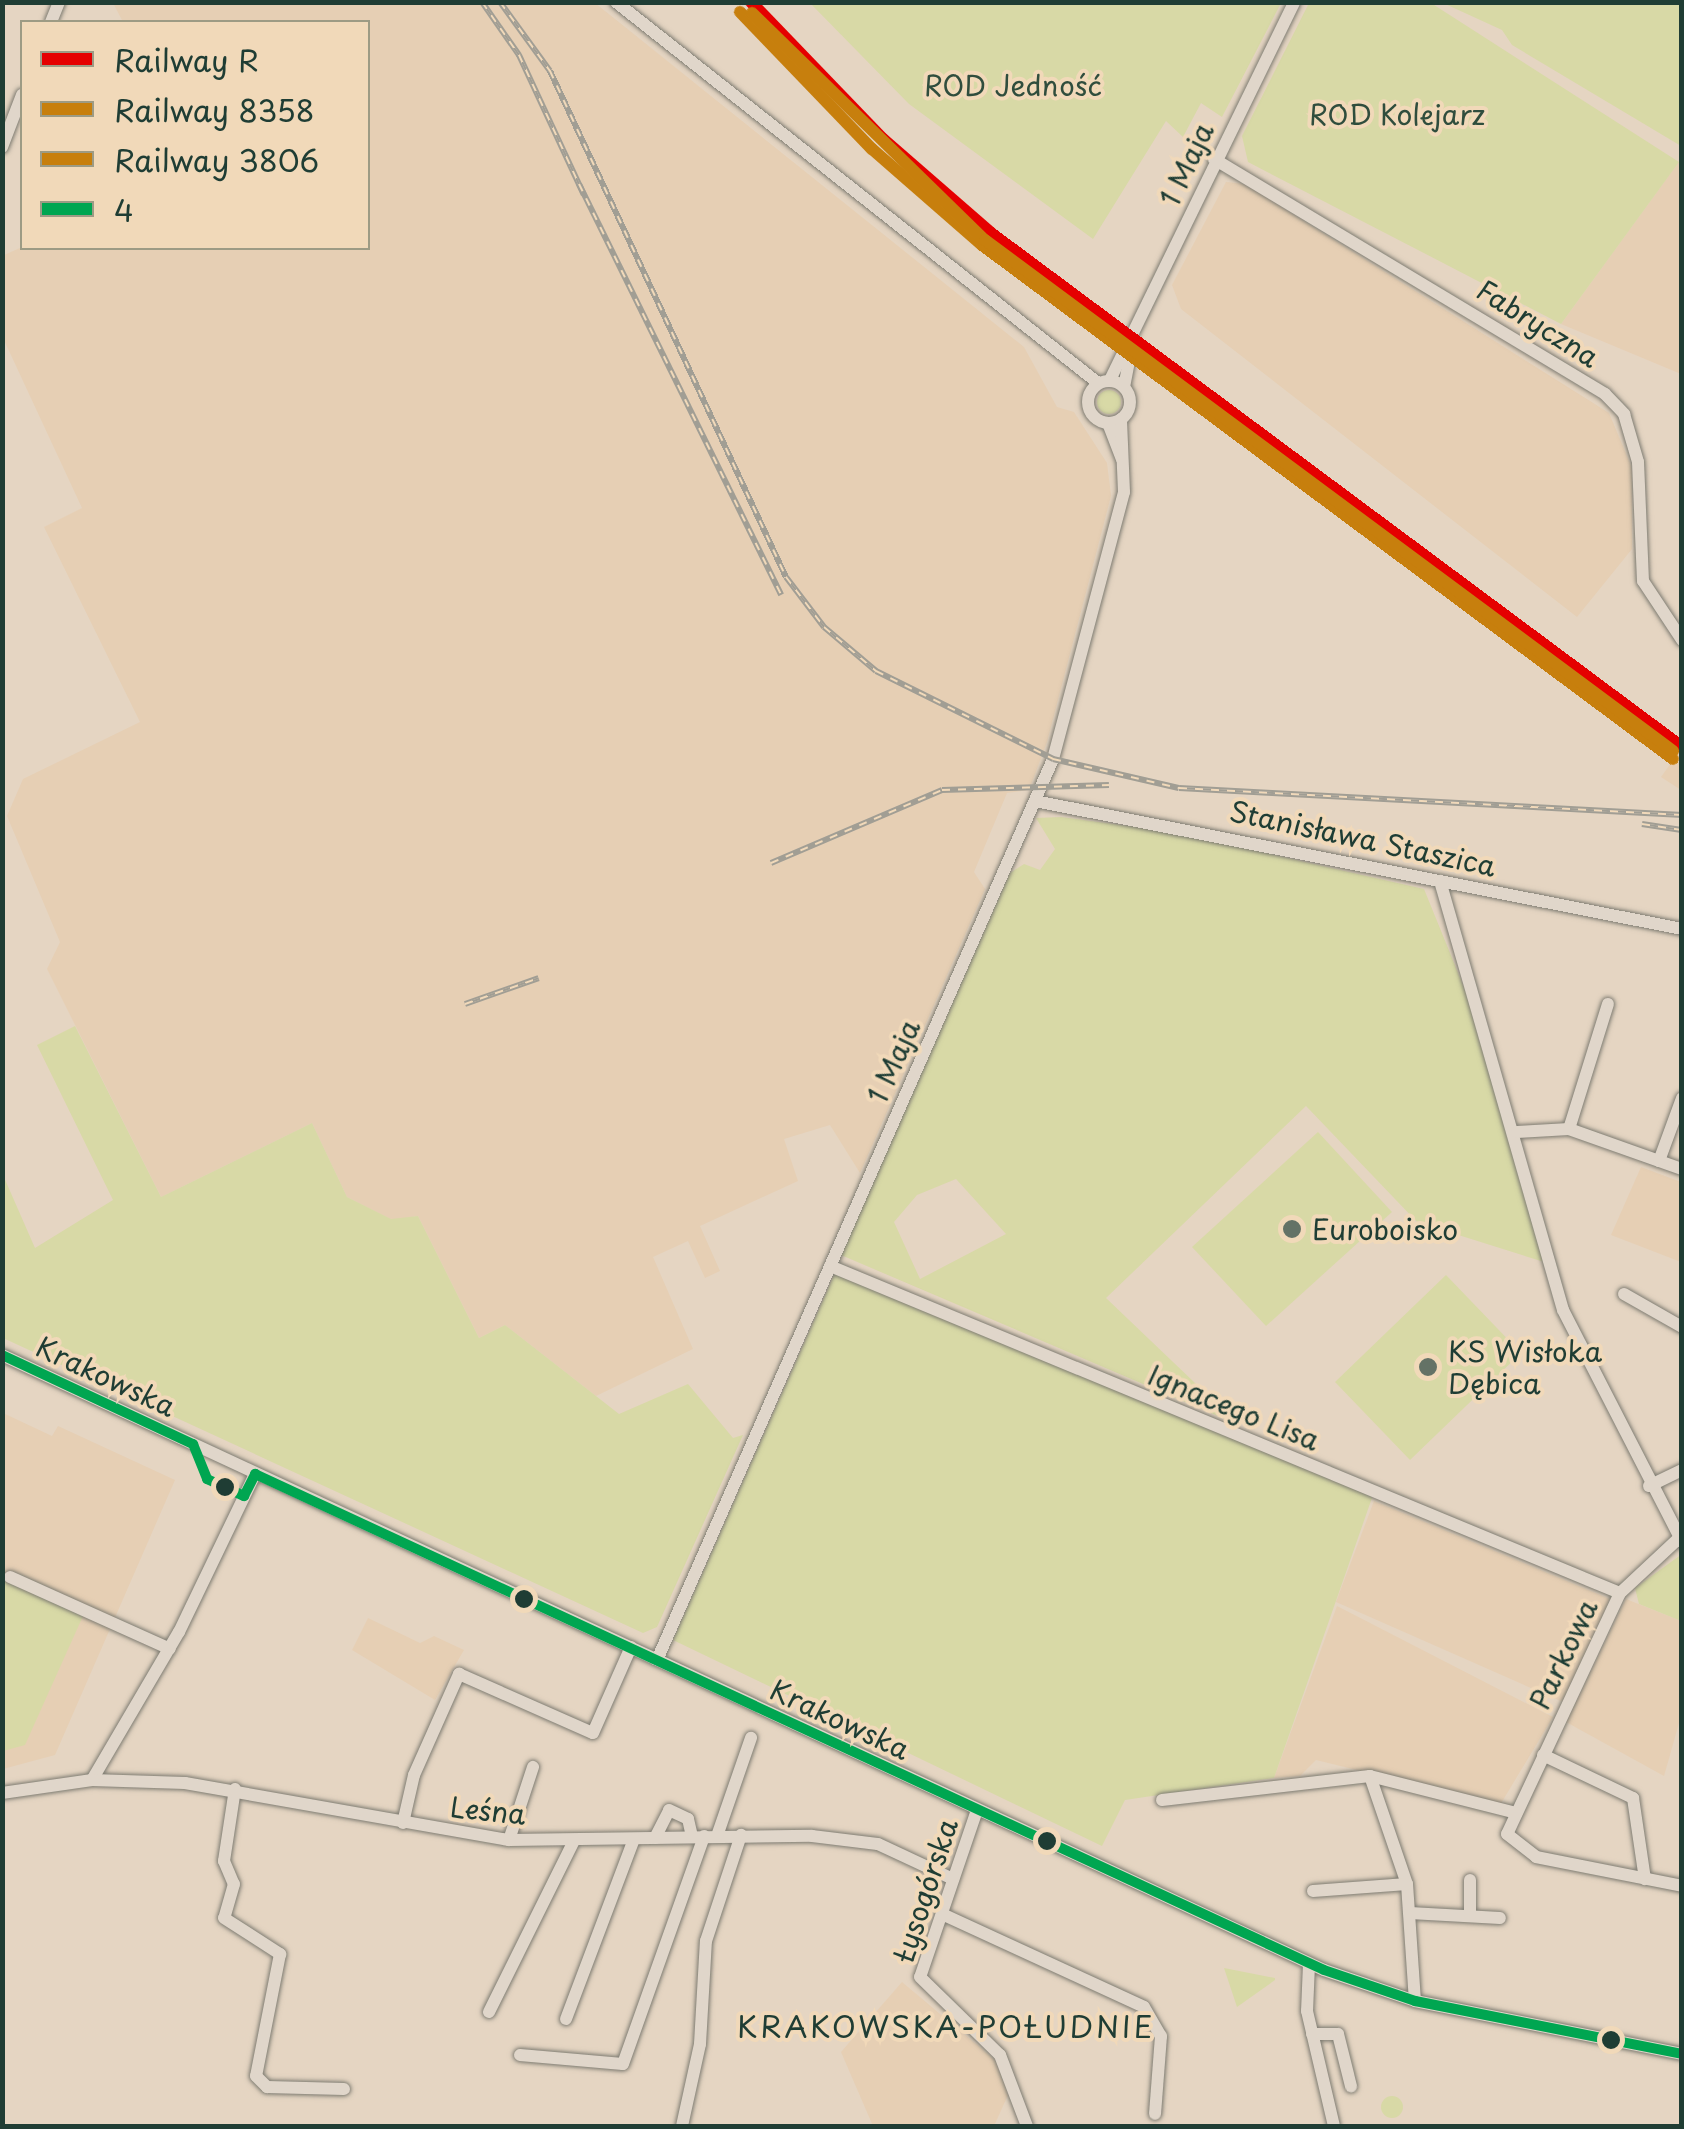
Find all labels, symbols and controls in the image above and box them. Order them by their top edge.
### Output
legend [20,20,370,250]
text: Railway R [114,37,259,82]
park label: ROD Jedność [923,68,1103,102]
text: Railway 8358 [114,87,315,132]
park label: ROD Kolejarz [1307,97,1487,131]
street label: 1 Maja [1152,116,1220,212]
text: Railway 3806 [114,137,319,182]
text: 4 [114,187,134,232]
street label: Fabryczna [1471,272,1605,374]
street label: Stanisława Staszica [1227,793,1499,883]
street label: 1 Maja [859,1013,927,1109]
place label: Euroboisko [1312,1212,1458,1246]
marker: Euroboisko [1281,1218,1303,1240]
street label: Krakowska [31,1329,181,1423]
place label: KS Wisłoka Dębica [1448,1334,1601,1400]
marker: KS Wisłoka Dębica [1417,1356,1439,1378]
street label: Ignacego Lisa [1142,1357,1326,1457]
unlabelled marker [215,1477,235,1497]
unlabelled marker [514,1589,534,1609]
street label: Parkowa [1522,1594,1604,1714]
street label: Krakowska [765,1672,915,1766]
street label: Leśna [449,1789,527,1831]
street label: Łysogórska [886,1814,964,1966]
unlabelled marker [1037,1831,1057,1851]
district label: KRAKOWSKA-POŁUDNIE [741,2008,1151,2044]
unlabelled marker [1601,2030,1621,2050]

